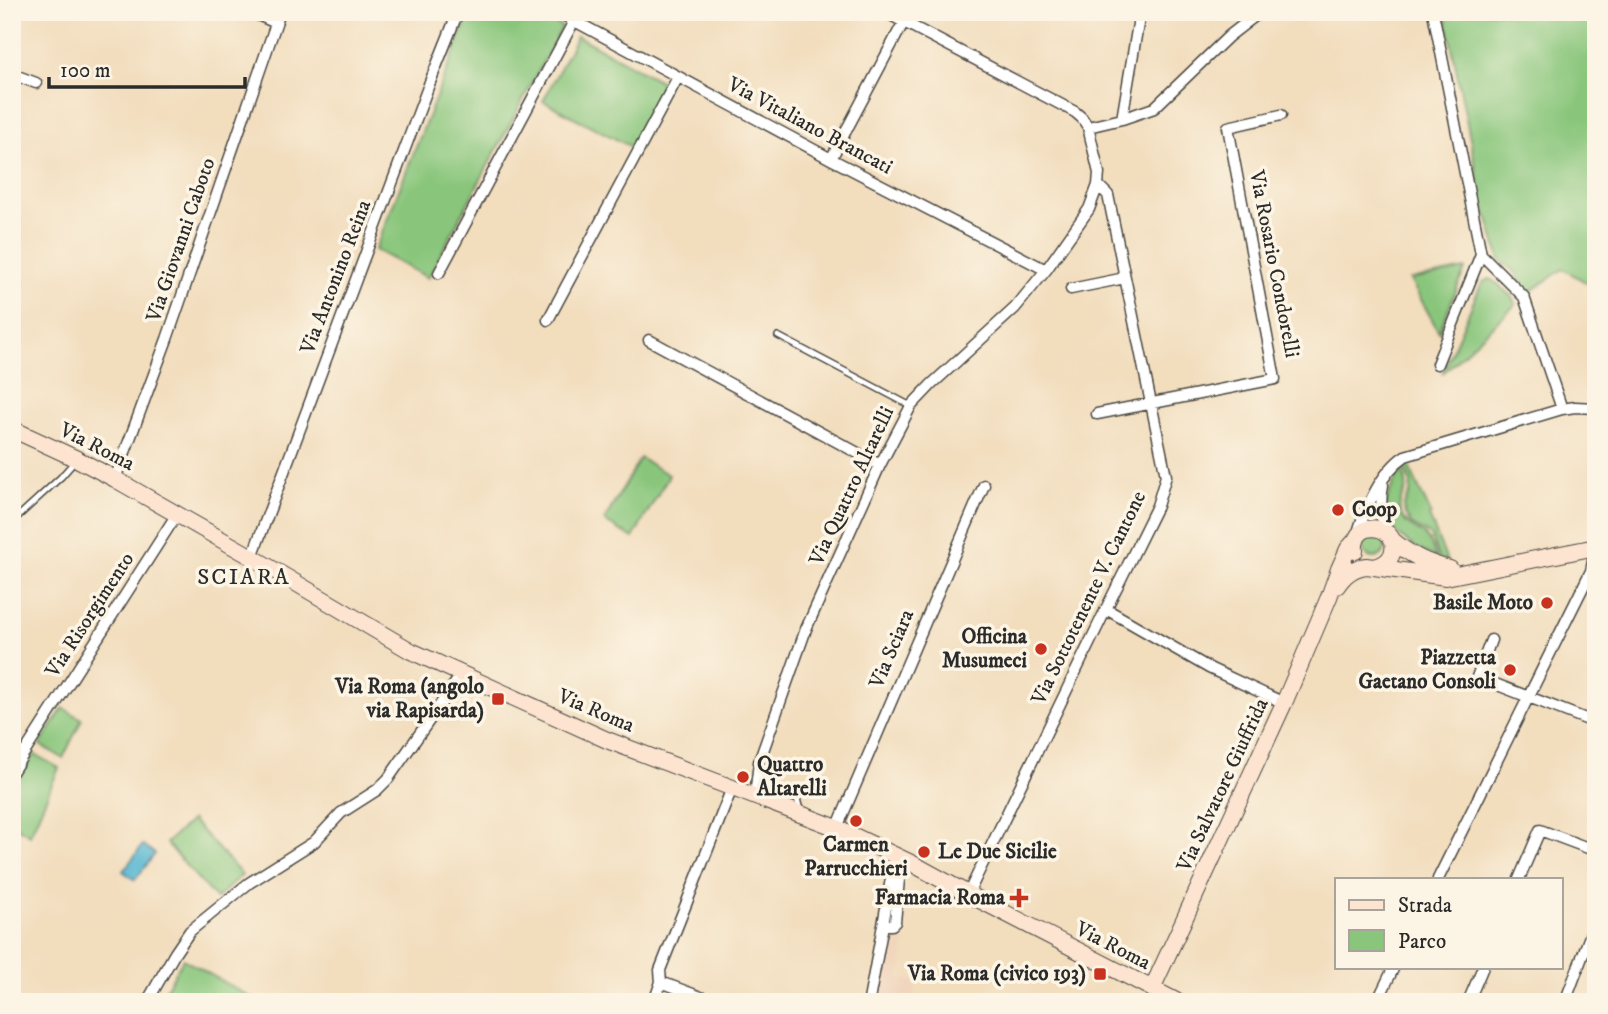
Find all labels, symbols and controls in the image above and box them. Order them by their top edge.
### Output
scale bar [49,46,245,90]
text: 100 m [60,58,111,84]
street label: Via Vitaliano Brancati [722,71,897,180]
street label: Via Giovanni Caboto [140,154,221,327]
street label: Via Rosario Condorelli [1243,167,1305,360]
street label: Via Antonino Reina [294,196,377,359]
street label: Via Quattro Altarelli [803,402,900,571]
street label: Via Roma [54,417,139,477]
street label: Via Sottotenente V. Cantone [1025,487,1152,710]
place label: Coop [1352,497,1397,523]
marker: Coop [1330,502,1346,518]
street label: Via Risorgimento [39,547,140,683]
district label: SCIARA [197,563,291,592]
place label: Basile Moto [1433,590,1533,616]
marker: Basile Moto [1539,595,1555,611]
street label: Via Sciara [863,606,920,693]
place label: Officina Musumeci [942,624,1028,674]
marker: Officina Musumeci [1033,641,1049,657]
place label: Piazzetta Gaetano Consoli [1358,645,1497,695]
marker: Piazzetta Gaetano Consoli [1502,662,1518,678]
place label: Via Roma (angolo via Rapisarda) [334,674,484,724]
street label: Via Roma [553,683,638,739]
marker: Via Roma (angolo via Rapisarda) [490,691,506,707]
street label: Via Salvatore Giuffrida [1171,694,1275,877]
place label: Quattro Altarelli [756,752,827,802]
marker: Quattro Altarelli [735,769,751,785]
marker: Carmen Parrucchieri [848,813,864,829]
place label: Carmen Parrucchieri [804,832,908,882]
place label: Le Due Sicilie [938,839,1057,865]
marker: Le Due Sicilie [916,844,932,860]
legend [1335,878,1562,968]
place label: Farmacia Roma [875,885,1006,911]
marker: Farmacia Roma [1011,890,1027,906]
text: Strada [1398,893,1452,919]
street label: Via Roma [1070,916,1155,976]
text: Parco [1398,929,1446,955]
place label: Via Roma (civico 193) [907,961,1086,987]
marker: Via Roma (civico 193) [1092,966,1108,982]

